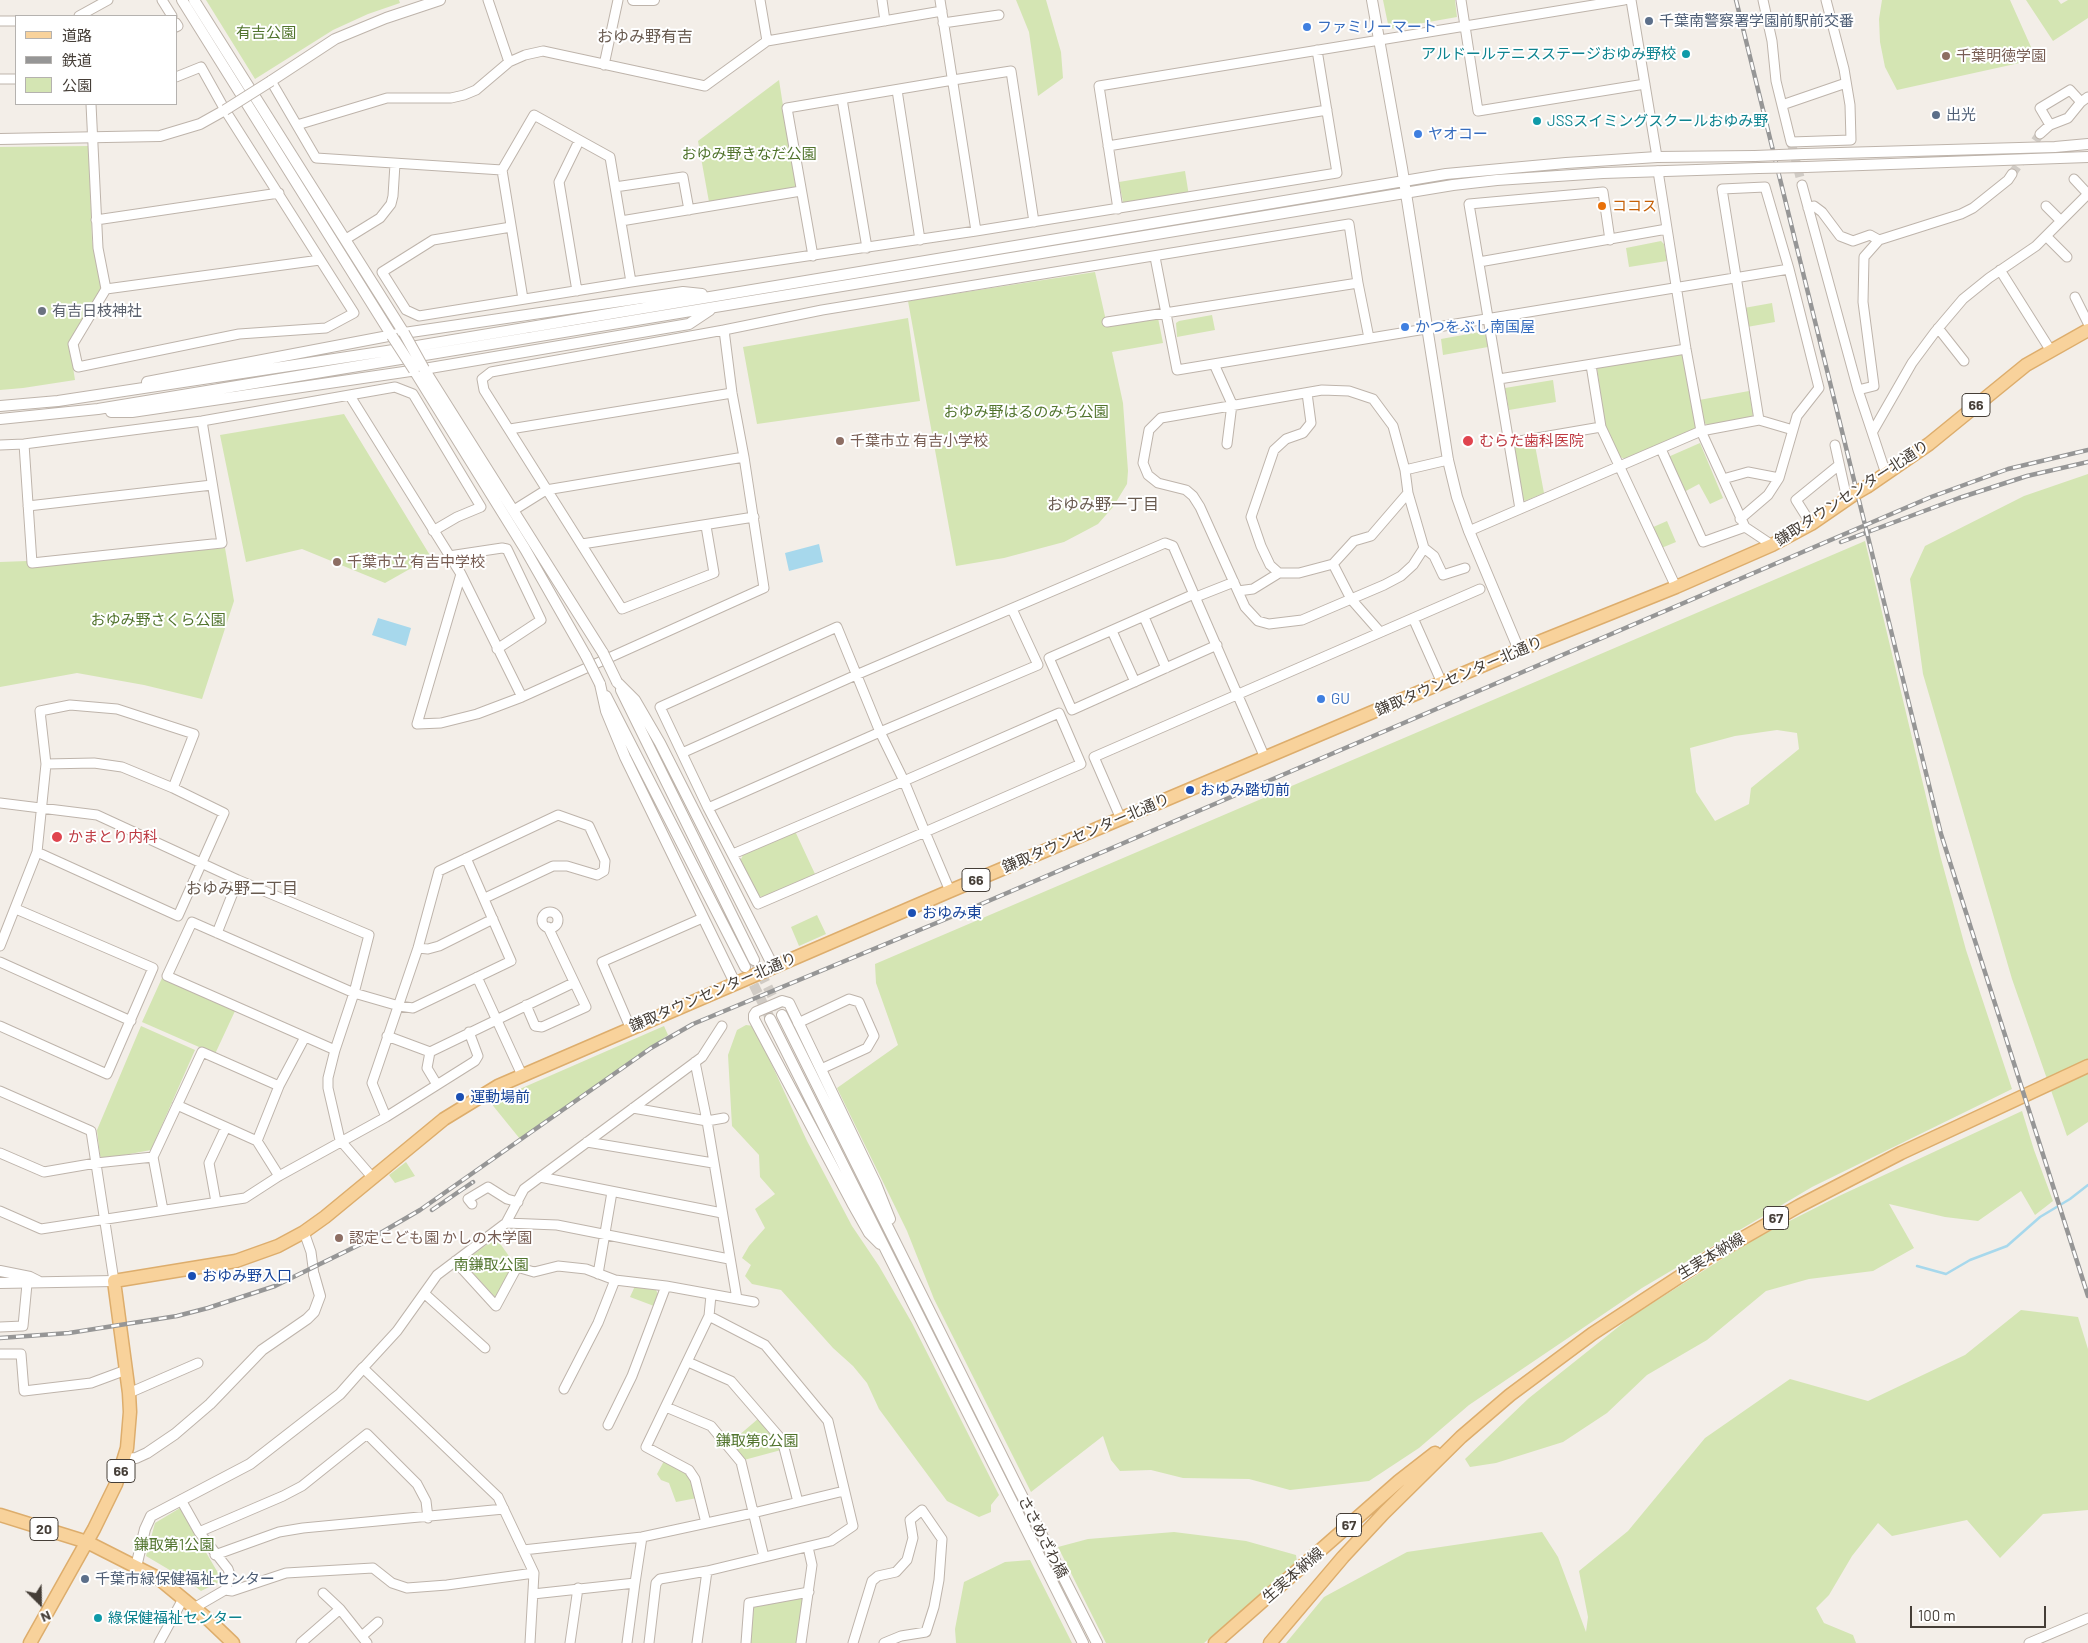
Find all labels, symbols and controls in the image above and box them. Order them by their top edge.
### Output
place label: 千葉南警察署学園前駅前交番 [1659,12,1854,30]
legend [15,15,178,105]
marker: 千葉南警察署学園前駅前交番 [1643,15,1655,27]
place label: ファミリーマート [1317,18,1437,36]
marker: ファミリーマート [1301,21,1313,33]
park label: 有吉公園 [236,24,296,42]
text: 道路 [62,26,92,44]
district label: おゆみ野有吉 [597,27,693,47]
place label: アルドールテニスステージおゆみ野校 [1421,45,1676,63]
place label: 千葉明徳学園 [1956,47,2046,65]
marker: アルドールテニスステージおゆみ野校 [1680,48,1692,60]
marker: 千葉明徳学園 [1940,50,1952,62]
text: 鉄道 [62,51,92,69]
text: 公園 [62,76,92,94]
place label: 出光 [1946,106,1976,124]
marker: 出光 [1930,109,1942,121]
place label: JSSスイミングスクールおゆみ野 [1547,112,1768,130]
marker: JSSスイミングスクールおゆみ野 [1531,115,1543,127]
place label: ヤオコー [1428,125,1488,143]
marker: ヤオコー [1412,128,1424,140]
park label: おゆみ野きなだ公園 [682,145,816,163]
place label: ココス [1612,197,1657,215]
marker: ココス [1596,200,1608,212]
place label: 有吉日枝神社 [52,302,142,320]
marker: 有吉日枝神社 [36,305,48,317]
place label: かつをぶし南国屋 [1415,318,1535,336]
marker: かつをぶし南国屋 [1399,321,1411,333]
road number: 66 [1962,394,1990,416]
park label: おゆみ野はるのみち公園 [944,403,1108,421]
place label: 千葉市立 有吉小学校 [850,432,988,450]
place label: むらた歯科医院 [1479,432,1584,450]
marker: むらた歯科医院 [1461,434,1475,448]
marker: 千葉市立 有吉小学校 [834,435,846,447]
street label: 鎌取タウンセンター北通り [1772,436,1932,550]
district label: おゆみ野一丁目 [1047,495,1159,515]
place label: 千葉市立 有吉中学校 [347,553,485,571]
marker: 千葉市立 有吉中学校 [331,556,343,568]
park label: おゆみ野さくら公園 [91,611,225,629]
street label: 鎌取タウンセンター北通り [1373,633,1545,719]
place label: GU [1331,690,1350,708]
marker: GU [1315,693,1327,705]
place label: おゆみ踏切前 [1200,781,1290,799]
marker: おゆみ踏切前 [1184,784,1196,796]
street label: 鎌取タウンセンター北通り [1000,790,1172,876]
place label: かまとり内科 [68,828,158,846]
marker: かまとり内科 [50,830,64,844]
road number: 66 [962,868,990,892]
district label: おゆみ野二丁目 [186,879,298,899]
place label: おゆみ東 [922,904,982,922]
marker: おゆみ東 [906,907,918,919]
street label: 鎌取タウンセンター北通り [627,949,799,1035]
place label: 運動場前 [470,1088,530,1106]
marker: 運動場前 [454,1091,466,1103]
road number: 67 [1764,1206,1788,1230]
place label: 認定こども園 かしの木学園 [349,1229,532,1247]
street label: 生実本納線 [1674,1229,1748,1283]
marker: 認定こども園 かしの木学園 [333,1232,345,1244]
park label: 南鎌取公園 [454,1256,528,1274]
place label: おゆみ野入口 [202,1267,292,1285]
marker: おゆみ野入口 [186,1270,198,1282]
park label: 鎌取第6公園 [716,1432,798,1450]
road number: 66 [107,1460,135,1482]
street label: ささめざわ橋 [1015,1493,1071,1581]
road number: 67 [1336,1514,1362,1536]
road number: 20 [30,1518,58,1540]
park label: 鎌取第1公園 [134,1536,214,1554]
street label: 生実本納線 [1259,1544,1327,1606]
place label: 千葉市緑保健福祉センター [95,1570,275,1588]
marker: 千葉市緑保健福祉センター [79,1573,91,1585]
north arrow [15,1578,65,1628]
scale bar [1913,1596,2049,1628]
text: 100 m [1918,1606,1956,1624]
text: N [38,1608,54,1627]
place label: 綠保健福祉センター [108,1609,243,1627]
marker: 綠保健福祉センター [92,1612,104,1624]

